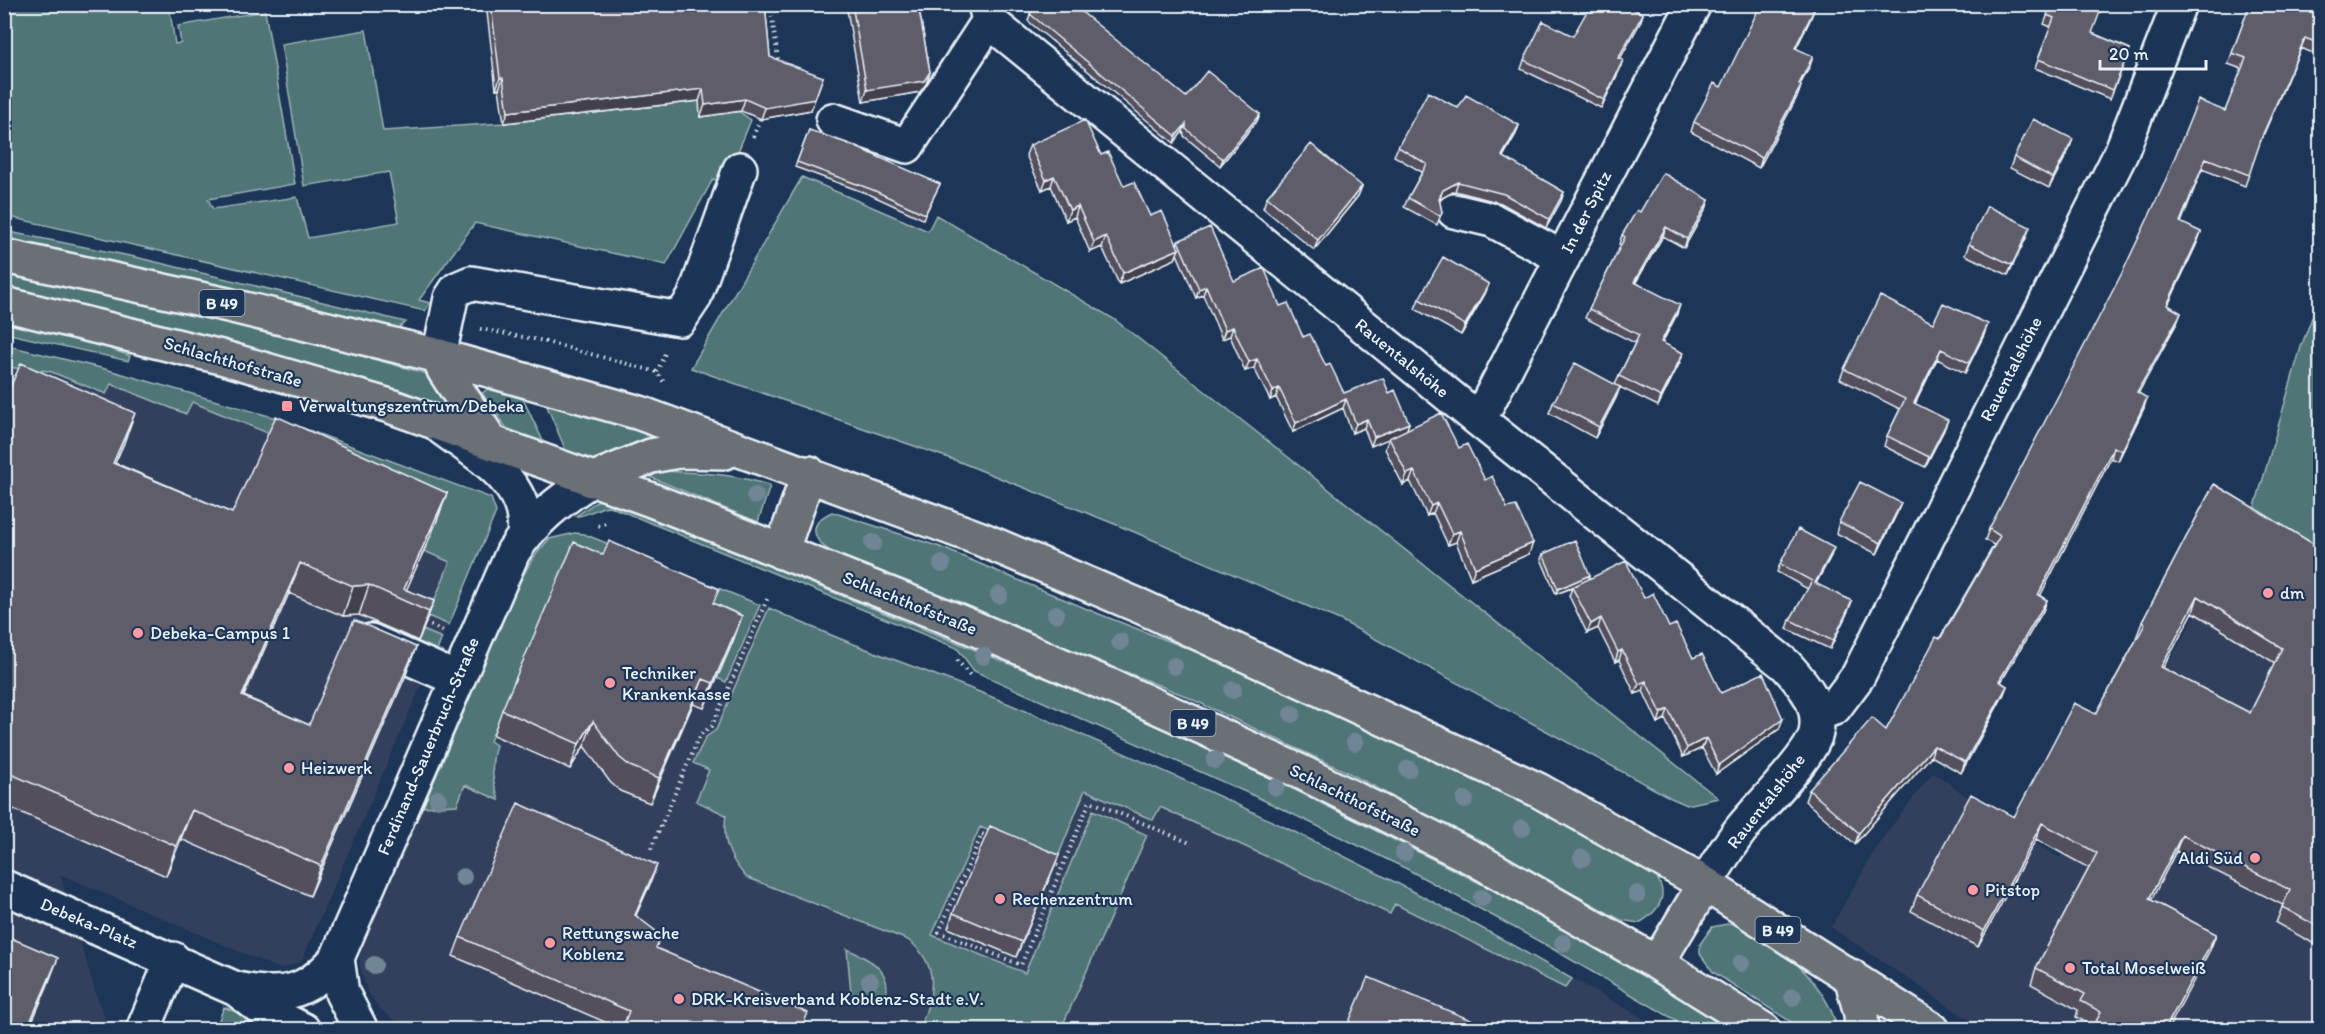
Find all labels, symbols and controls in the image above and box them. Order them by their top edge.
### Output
scale bar [2100,33,2206,71]
text: 20 m [2109,43,2149,65]
street label: In der Spitz [1556,166,1616,257]
road number: B 49 [200,290,244,316]
street label: Rauentalshöhe [1351,313,1453,403]
street label: Rauentalshöhe [1975,313,2047,425]
street label: Schlachthofstraße [161,332,305,392]
place label: Verwaltungszentrum/Debeka [299,395,525,417]
marker: Verwaltungszentrum/Debeka [280,399,294,413]
street label: Schlachthofstraße [840,566,980,640]
place label: dm [2280,582,2305,604]
marker: dm [2261,586,2275,600]
place label: Debeka-Campus 1 [150,622,290,644]
marker: Debeka-Campus 1 [131,626,145,640]
street label: Ferdinand-Sauerbruch-Straße [372,634,484,858]
place label: Techniker Krankenkasse [622,662,731,705]
marker: Techniker Krankenkasse [603,676,617,690]
road number: B 49 [1170,710,1216,736]
street label: Rauentalshöhe [1722,749,1810,853]
place label: Heizwerk [301,757,373,779]
street label: Schlachthofstraße [1286,759,1424,841]
marker: Heizwerk [282,761,296,775]
place label: Aldi Süd [2178,847,2243,869]
marker: Aldi Süd [2248,851,2262,865]
place label: Pitstop [1985,879,2040,901]
marker: Pitstop [1966,883,1980,897]
place label: Rechenzentrum [1012,888,1133,910]
marker: Rechenzentrum [993,892,1007,906]
street label: Debeka-Platz [37,893,141,953]
road number: B 49 [1756,917,1800,943]
place label: Rettungswache Koblenz [562,922,679,965]
marker: Rettungswache Koblenz [543,936,557,950]
place label: Total Moselweiß [2082,957,2206,979]
marker: Total Moselweiß [2063,961,2077,975]
place label: DRK-Kreisverband Koblenz-Stadt e.V. [691,988,984,1010]
marker: DRK-Kreisverband Koblenz-Stadt e.V. [672,992,686,1006]

